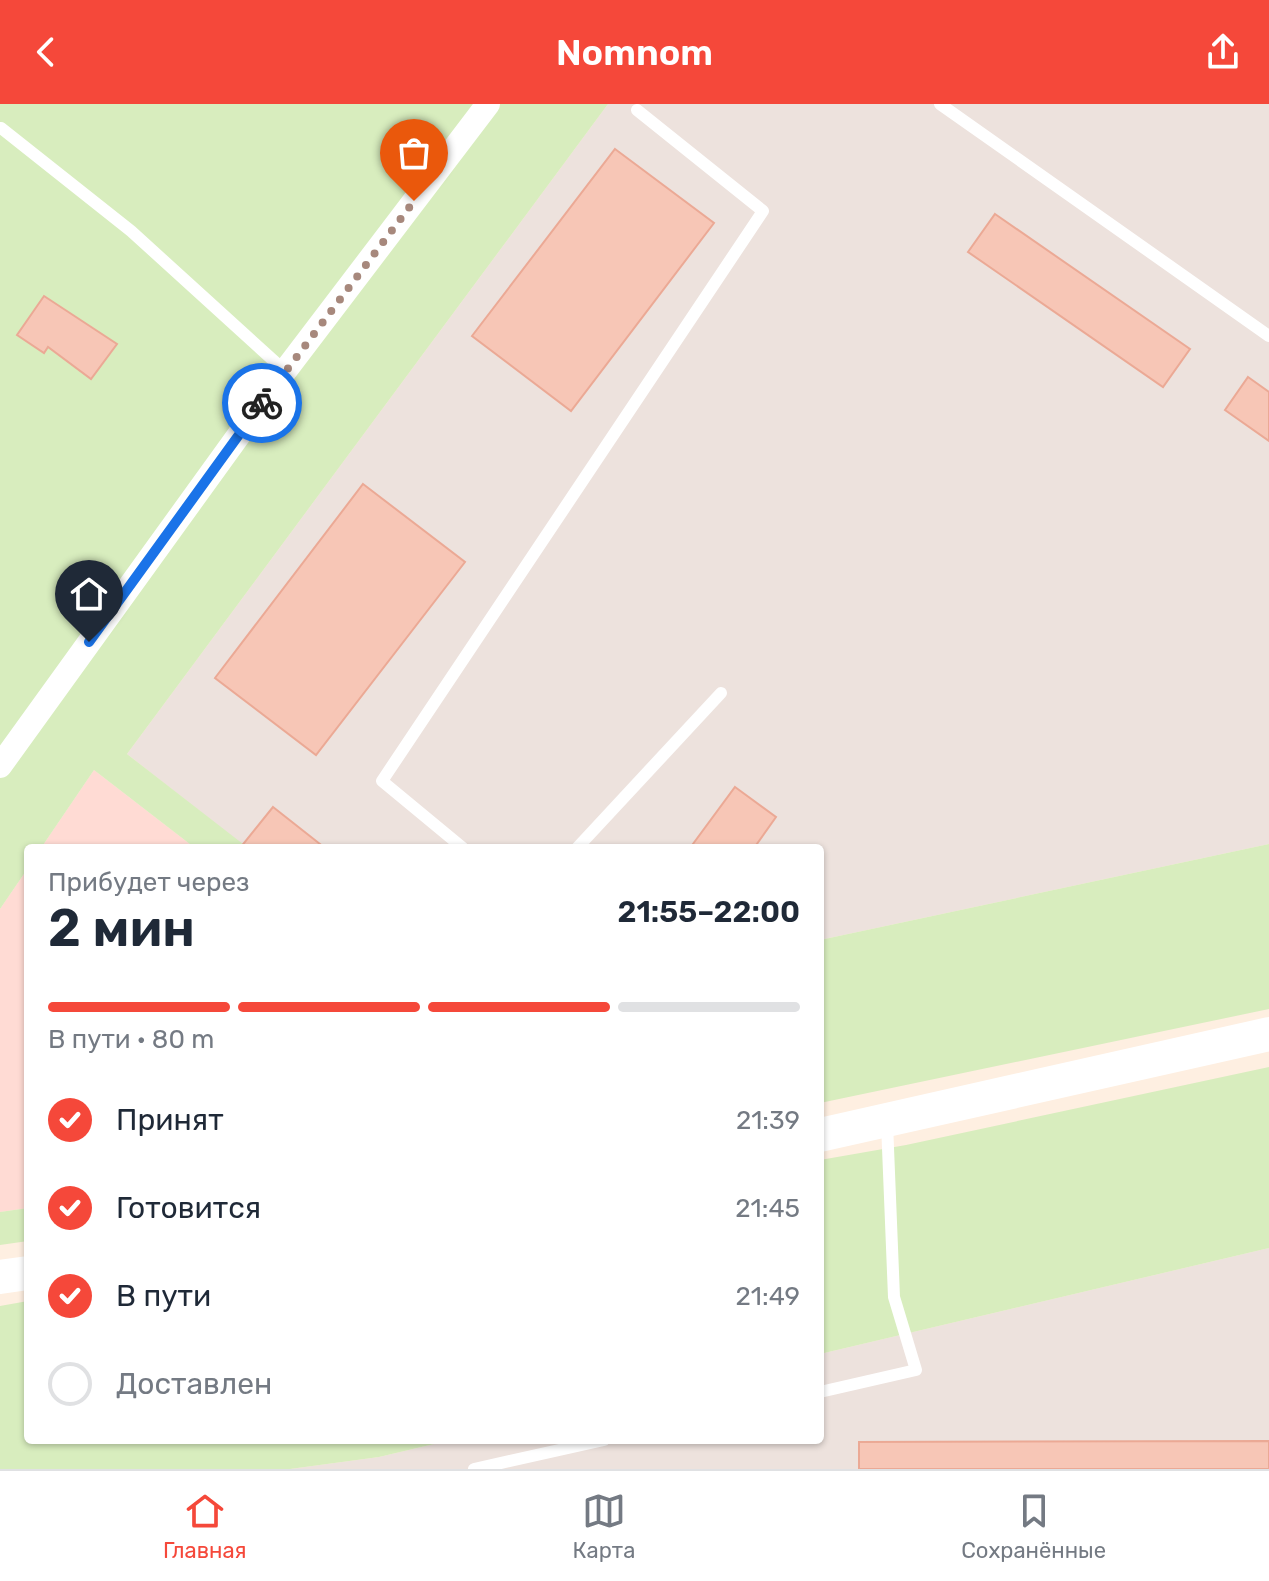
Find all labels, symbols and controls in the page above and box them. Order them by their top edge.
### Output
icon: back [24,30,68,74]
icon: share [1201,30,1245,74]
text: Nomnom [556,31,713,74]
pin [380,119,448,201]
icon: bag [392,131,436,175]
courier [222,363,302,443]
icon: bike [240,381,284,425]
pin [55,560,123,642]
icon: home [67,572,111,616]
text: Прибудет через [48,867,249,898]
text: 21:55–22:00 [617,894,800,930]
text: 2 мин [48,897,195,959]
text: В пути · 80 m [48,1024,214,1055]
icon: check [48,1098,92,1142]
text: Принят [116,1102,224,1138]
text: 21:39 [736,1105,800,1136]
icon: check [48,1186,92,1230]
text: Готовится [116,1190,261,1226]
text: 21:45 [735,1193,800,1224]
icon: check [48,1274,92,1318]
text: В пути [116,1278,211,1314]
text: 21:49 [736,1281,800,1312]
text: Доставлен [116,1366,272,1402]
tab: Главная [163,1489,247,1564]
tab: Карта [573,1489,635,1564]
tab: Сохранённые [961,1489,1106,1564]

